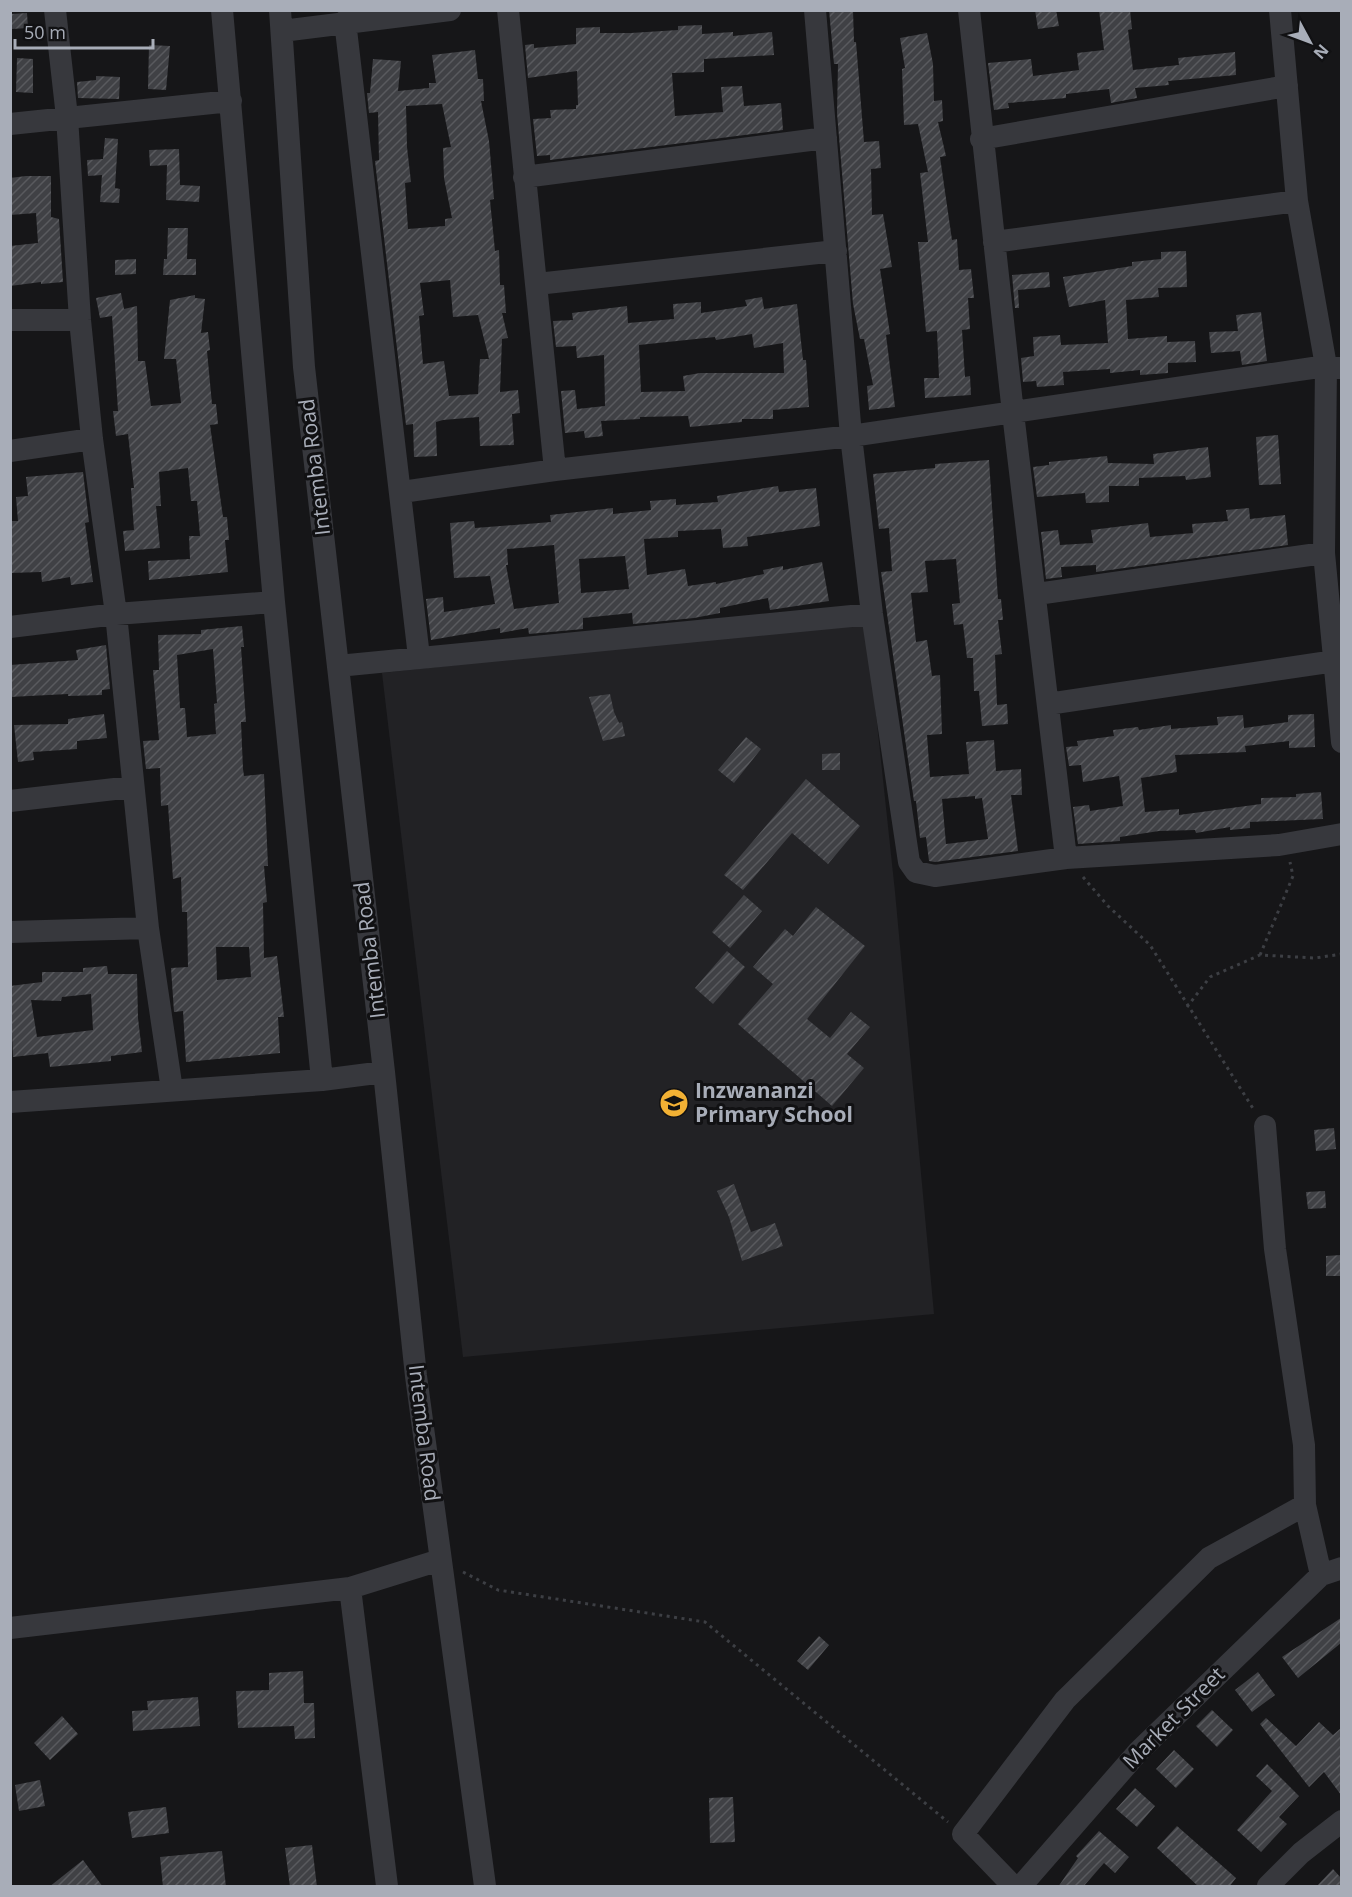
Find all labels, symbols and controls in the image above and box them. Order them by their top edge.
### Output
scale bar [15,12,153,50]
north arrow [1280,12,1340,72]
text: 50 m [24,20,66,44]
text: N [1309,40,1334,64]
street label: Intemba Road [292,397,336,537]
street label: Intemba Road [347,880,391,1020]
place label: Inzwananzi Primary School [695,1076,853,1128]
school or university icon: Inzwananzi Primary School [658,1087,690,1119]
street label: Intemba Road [403,1363,447,1503]
street label: Market Street [1116,1660,1230,1774]

